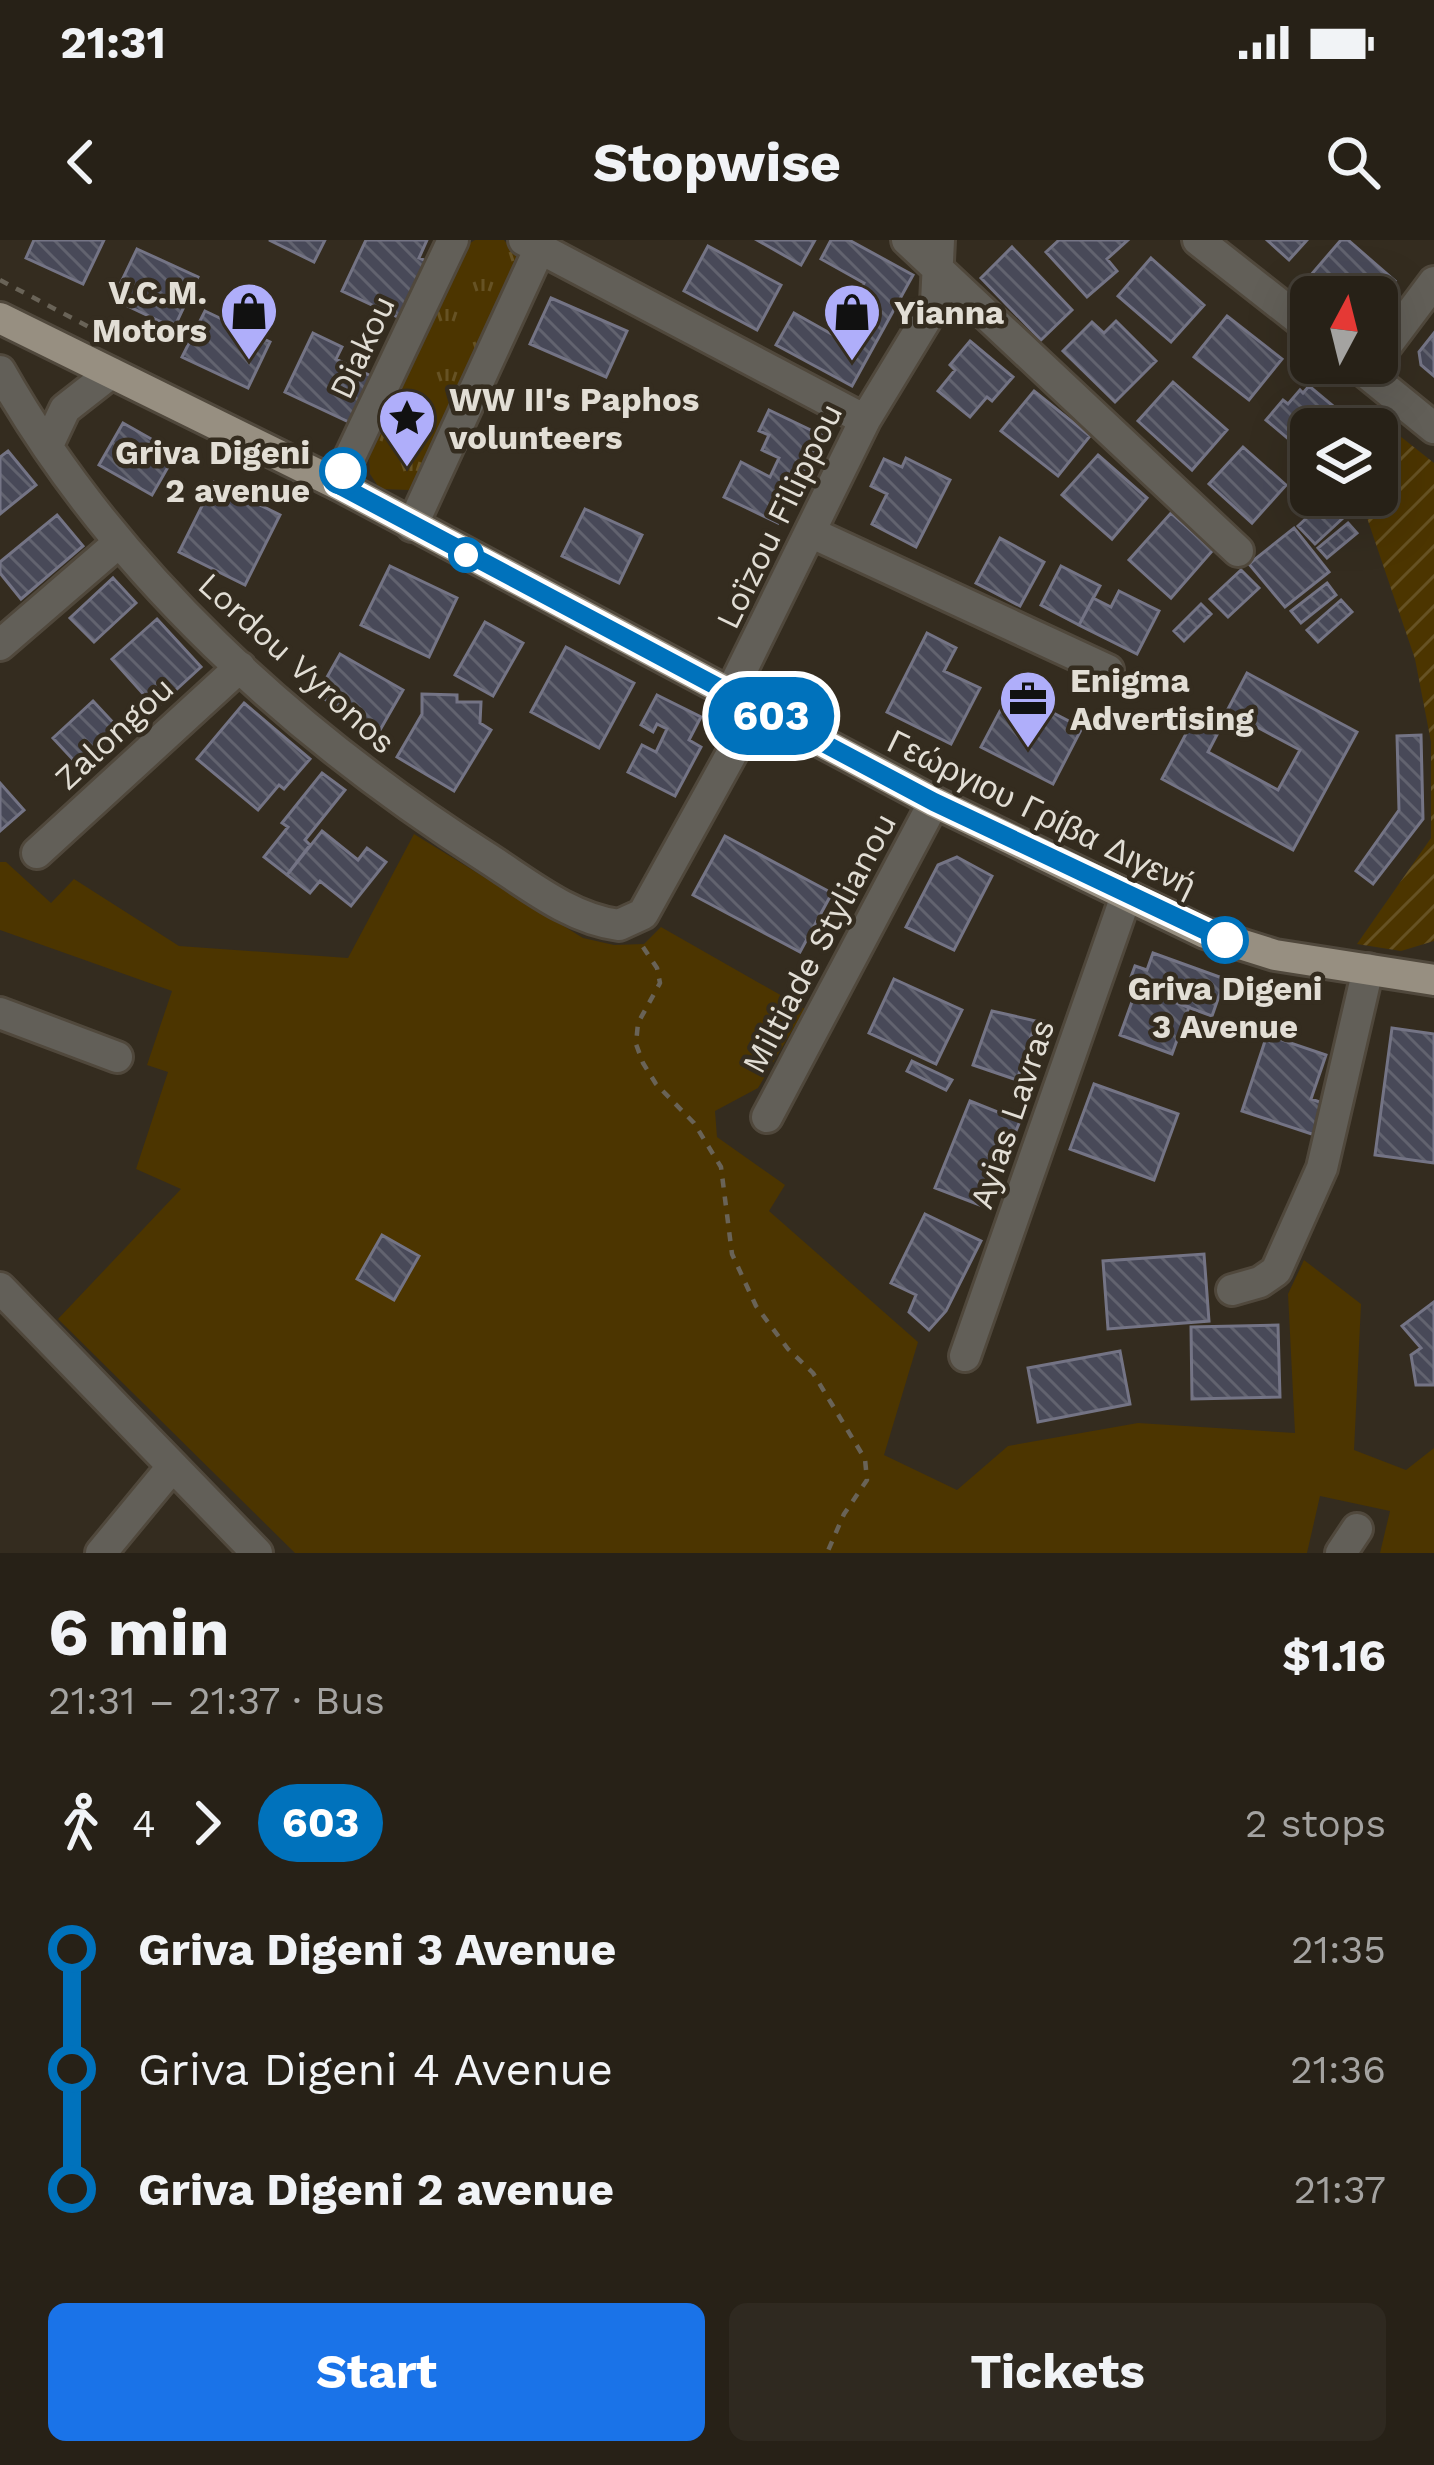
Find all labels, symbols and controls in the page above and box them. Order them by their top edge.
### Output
text: 21:31 [60,16,166,69]
icon: back [48,129,114,195]
icon: search [1320,129,1386,195]
text: Stopwise [593,131,841,194]
place label: V.C.M. Motors [92,273,207,350]
north arrow [1290,276,1398,384]
map controls [1290,276,1398,516]
shop icon: V.C.M. Motors [218,280,280,362]
shop icon: Yianna [821,281,883,363]
street label: Diakou [321,289,403,405]
place label: Yianna [894,293,1004,332]
place label: WW II's Paphos volunteers [448,380,699,457]
place icon: WW II's Paphos volunteers [376,387,438,469]
street label: Loïzou Filippou [708,397,850,635]
button: layers [1290,408,1398,516]
place label: Griva Digeni 2 avenue [115,433,310,510]
marker: Griva Digeni 2 avenue [321,449,365,493]
unlabelled marker [450,539,482,571]
street label: Lordou Vyronos [191,564,403,762]
place label: Enigma Advertising [1070,661,1254,738]
street label: Zalongou [47,668,181,798]
office icon: Enigma Advertising [997,668,1059,750]
line badge: 603 [702,677,840,755]
text: 603 [732,691,810,740]
street label: Γεώργιου Γρίβα Διγενή [882,721,1202,905]
street label: Miltiade Stylianou [734,806,904,1080]
marker: Griva Digeni 3 Avenue [1203,918,1247,962]
place label: Griva Digeni 3 Avenue [1128,969,1322,1046]
street label: Ayias Lavras [961,1014,1063,1214]
text: 6 min [48,1594,230,1671]
text: $1.16 [1282,1629,1386,1682]
text: 21:31 – 21:37 · Bus [48,1678,385,1723]
icon: walk [48,1790,114,1856]
icon: forward [174,1790,240,1856]
text: 603 [282,1798,359,1847]
text: 4 [132,1801,156,1846]
text: 2 stops [1245,1801,1386,1846]
text: Griva Digeni 3 Avenue [138,1923,616,1976]
text: 21:35 [1291,1927,1386,1972]
text: Griva Digeni 4 Avenue [138,2043,613,2096]
text: 21:36 [1290,2047,1386,2092]
text: Griva Digeni 2 avenue [138,2163,614,2216]
text: 21:37 [1293,2167,1386,2212]
button: Start [48,2303,705,2441]
button: Tickets [729,2303,1386,2441]

